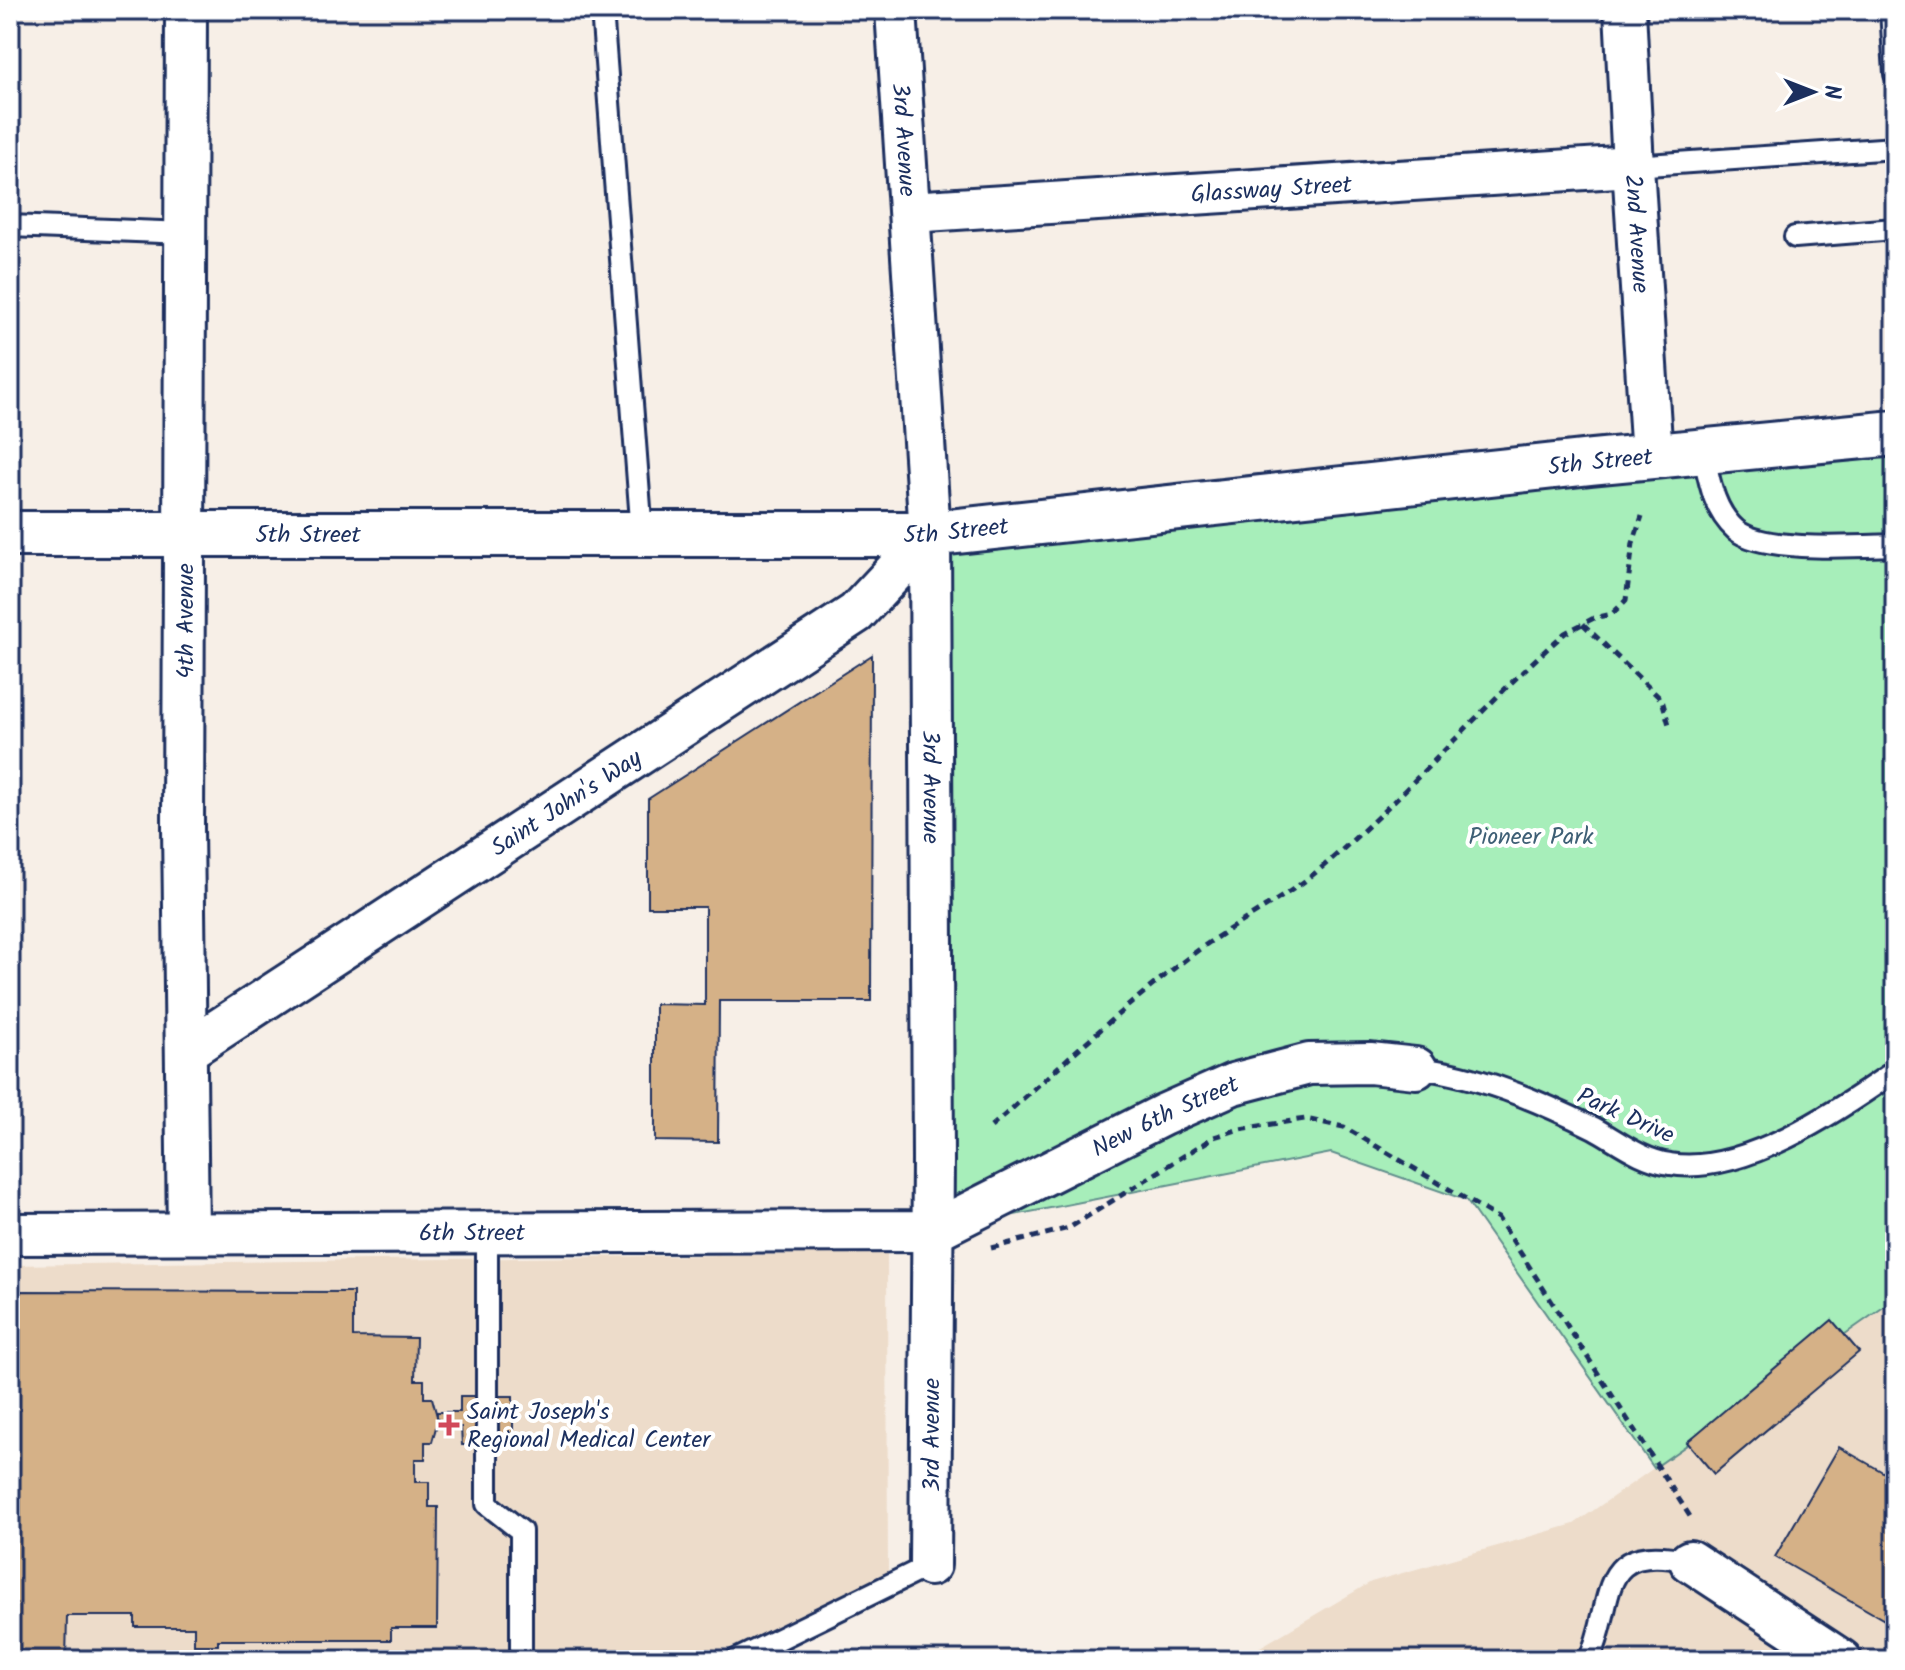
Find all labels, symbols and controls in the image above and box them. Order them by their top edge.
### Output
north arrow [1773,52,1853,132]
street label: 3rd Avenue [880,82,926,198]
text: N [1813,85,1848,99]
street label: Glassway Street [1190,166,1354,215]
street label: 2nd Avenue [1613,173,1659,295]
street label: 5th Street [1546,438,1655,488]
street label: 5th Street [903,507,1011,555]
street label: 5th Street [255,516,362,555]
street label: 4th Avenue [167,563,206,679]
street label: 3rd Avenue [910,730,949,844]
street label: Saint John's Way [483,740,651,868]
park label: Pioneer Park [1468,818,1594,857]
street label: New 6th Street [1085,1066,1246,1169]
street label: Park Drive [1570,1078,1681,1155]
street label: 6th Street [419,1214,526,1254]
street label: 3rd Avenue [913,1378,952,1492]
place label: Saint Joseph's Regional Medical Center [467,1393,712,1460]
marker: Saint Joseph's Regional Medical Center [438,1414,460,1436]

